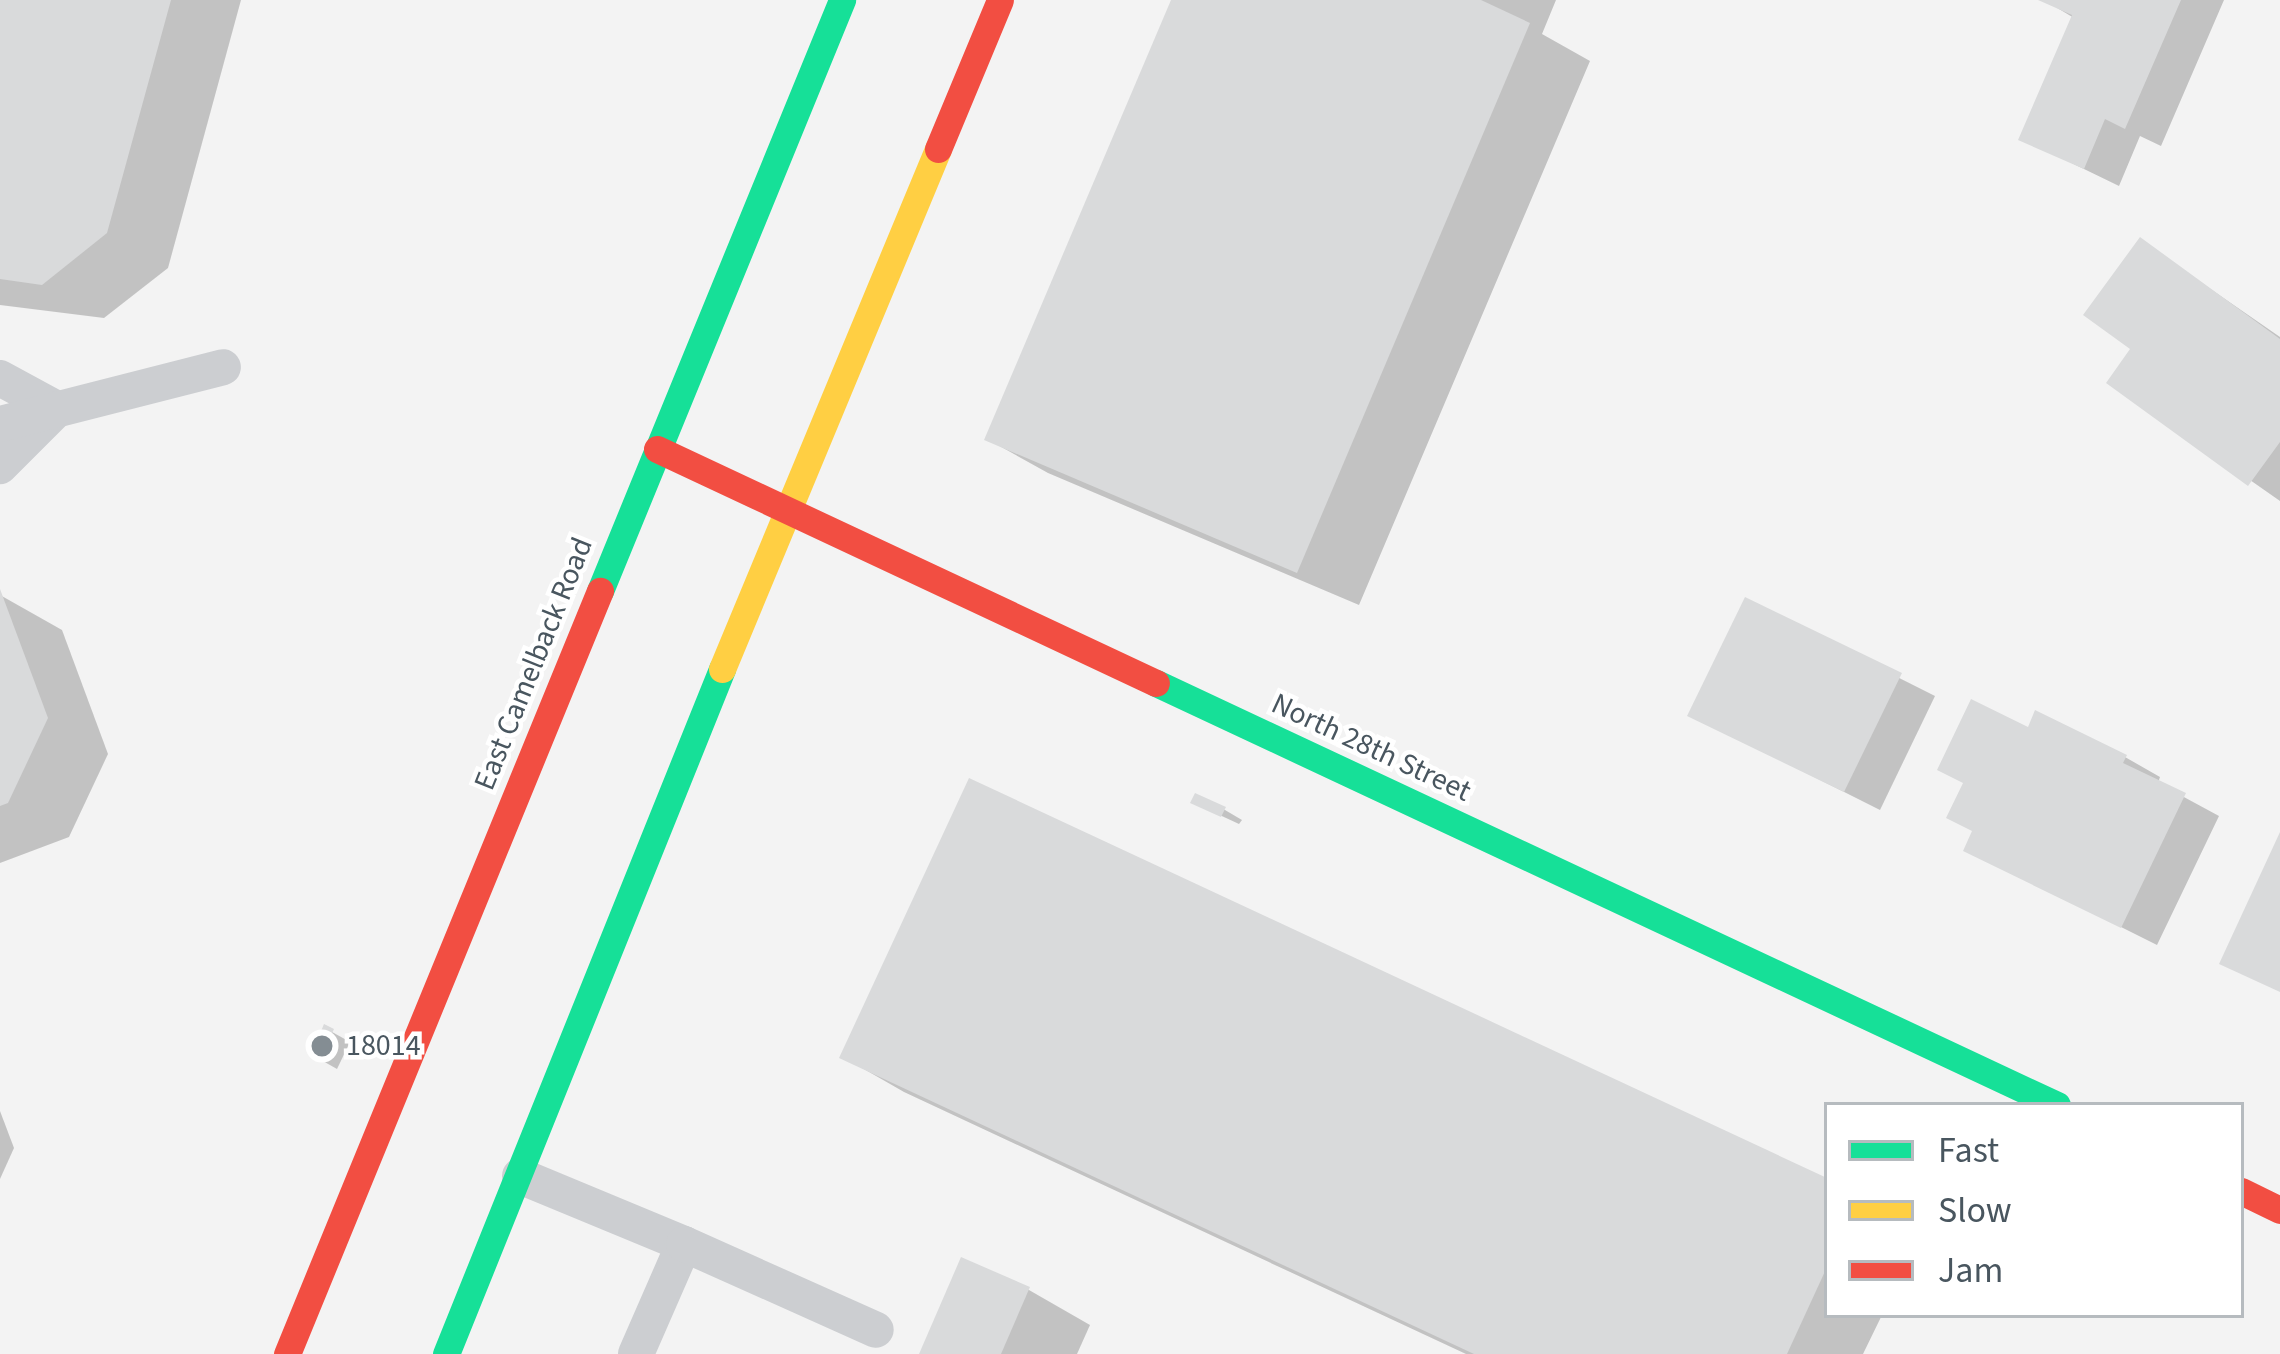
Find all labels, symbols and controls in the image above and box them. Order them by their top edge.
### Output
street label: East Camelback Road [467,533,601,795]
street label: North 28th Street [1266,686,1476,810]
place label: 18014 [346,1028,421,1064]
marker: 18014 [309,1033,335,1059]
legend [1824,1102,2244,1318]
text: Fast [1938,1125,1999,1176]
text: Slow [1938,1185,2012,1236]
text: Jam [1938,1245,2003,1296]

